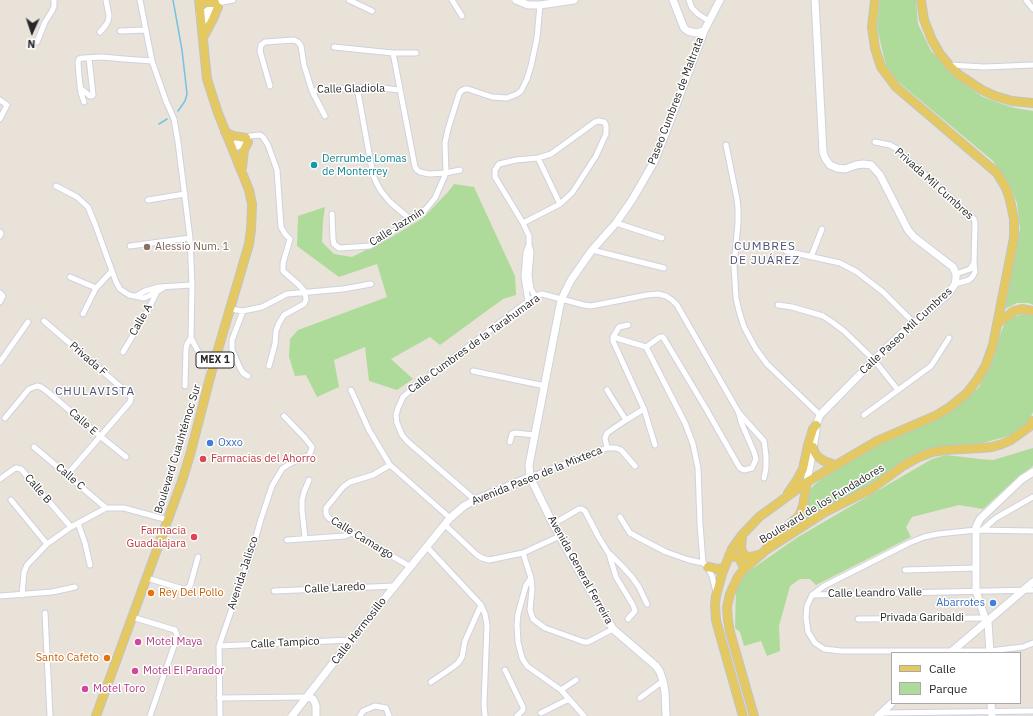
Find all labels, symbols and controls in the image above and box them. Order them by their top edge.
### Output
north arrow [12,12,52,52]
street label: Paseo Cumbres de Maltrata [645,35,707,167]
text: N [27,37,36,51]
street label: Calle Gladiola [317,82,385,96]
street label: Privada Mil Cumbres [892,145,976,223]
place label: Derrumbe Lomas de Monterrey [322,152,407,178]
marker: Derrumbe Lomas de Monterrey [309,160,319,170]
street label: Calle Jazmín [367,205,427,249]
place label: Alessio Num. 1 [155,240,229,254]
district label: CUMBRES DE JUÁREZ [730,240,800,268]
marker: Alessio Num. 1 [142,242,152,252]
street label: Calle Paseo Mil Cumbres [857,285,955,377]
street label: Calle Cumbres de la Tarahumara [405,292,543,396]
street label: Calle A [127,302,155,338]
street label: Privada F [66,339,110,379]
road number: MEX 1 [196,352,234,368]
street label: Boulevard Cuauhtémoc Sur [152,383,204,515]
district label: CHULAVISTA [55,385,135,399]
street label: Calle E [66,406,100,438]
place label: Oxxo [218,436,243,450]
marker: Oxxo [205,438,215,448]
street label: Avenida Paseo de la Mixteca [470,444,604,508]
place label: Farmacias del Ahorro [211,452,316,466]
marker: Farmacias del Ahorro [198,454,208,464]
street label: Calle C [53,461,87,493]
street label: Boulevard de los Fundadores [757,461,887,547]
street label: Calle B [22,472,54,506]
street label: Avenida General Ferreira [545,513,615,627]
street label: Calle Camargo [328,514,396,562]
place label: Farmacia Guadalajara [127,524,186,550]
marker: Farmacia Guadalajara [189,532,199,542]
street label: Avenida Jalisco [225,535,261,611]
street label: Calle Laredo [304,580,366,596]
place label: Rey Del Pollo [159,586,224,600]
street label: Calle Leandro Valle [828,586,922,600]
marker: Rey Del Pollo [146,588,156,598]
street label: Calle Hermosillo [329,595,389,667]
place label: Abarrotes [936,596,985,610]
marker: Abarrotes [988,598,998,608]
street label: Privada Garibaldi [880,611,964,625]
place label: Motel Maya [146,635,202,649]
street label: Calle Tampico [250,635,320,651]
marker: Motel Maya [133,637,143,647]
place label: Santo Cafeto [36,651,99,665]
legend [891,652,1021,704]
marker: Santo Cafeto [102,653,112,663]
text: Calle [929,661,956,676]
place label: Motel El Parador [143,664,224,678]
marker: Motel El Parador [130,666,140,676]
text: Parque [929,681,967,696]
place label: Motel Toro [93,682,145,696]
marker: Motel Toro [80,684,90,694]

